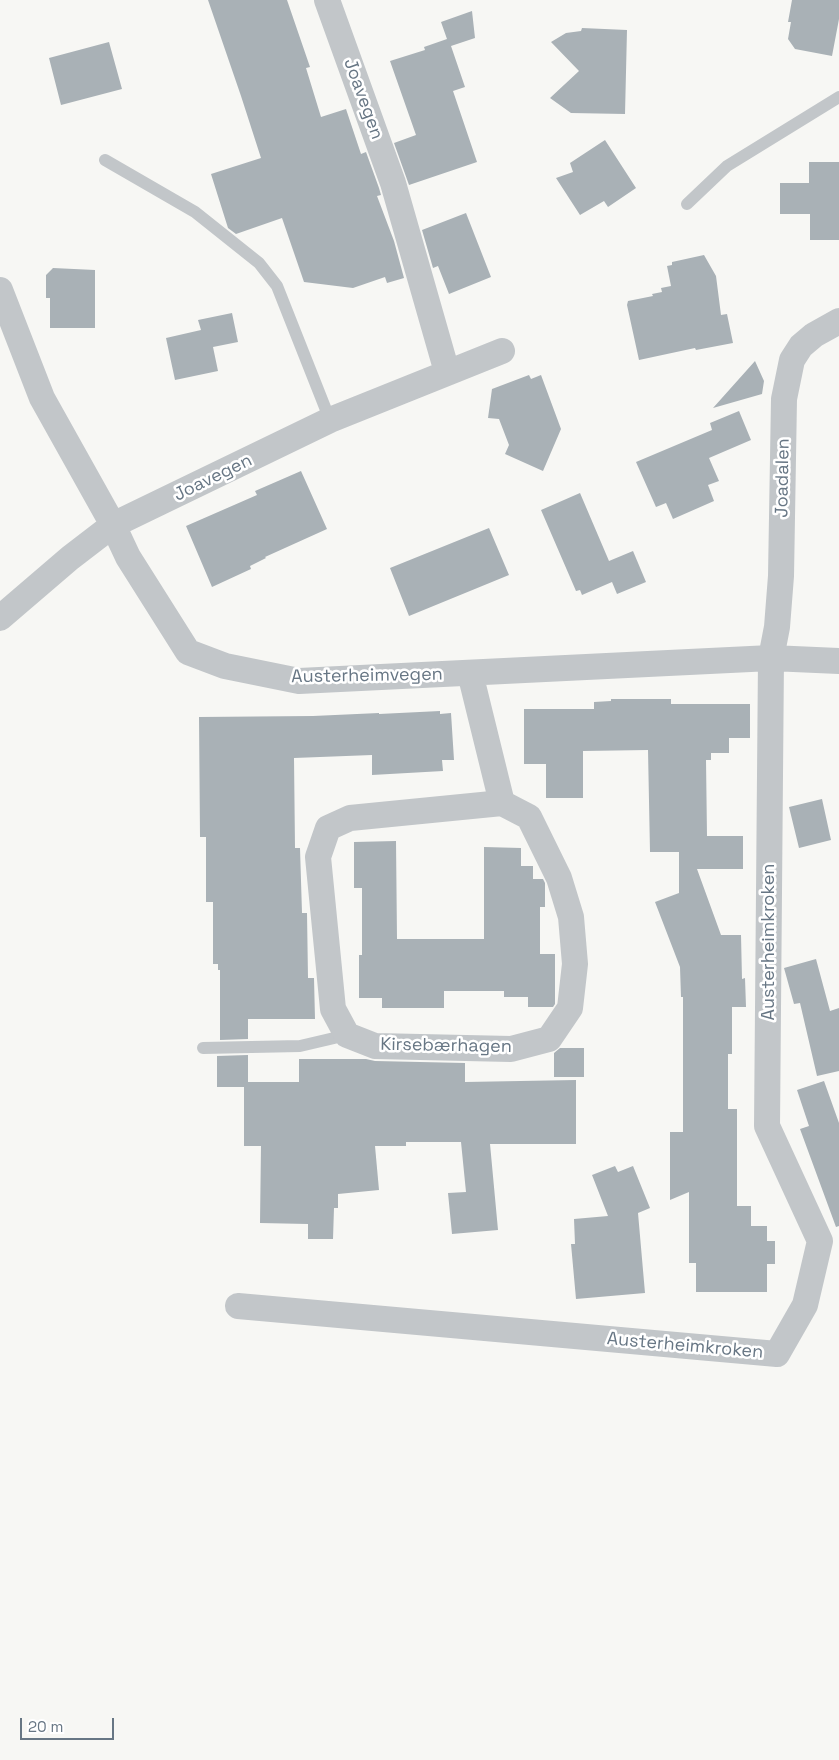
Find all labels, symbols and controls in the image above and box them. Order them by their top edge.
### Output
street label: Joavegen [338,56,388,142]
street label: Joadalen [772,438,794,518]
street label: Joavegen [170,450,256,506]
street label: Austerheimvegen [291,664,443,688]
street label: Austerheimkroken [758,864,780,1020]
street label: Kirsebærhagen [380,1034,512,1058]
street label: Austerheimkroken [606,1328,764,1364]
scale bar [22,1708,116,1740]
text: 20 m [28,1717,63,1736]

